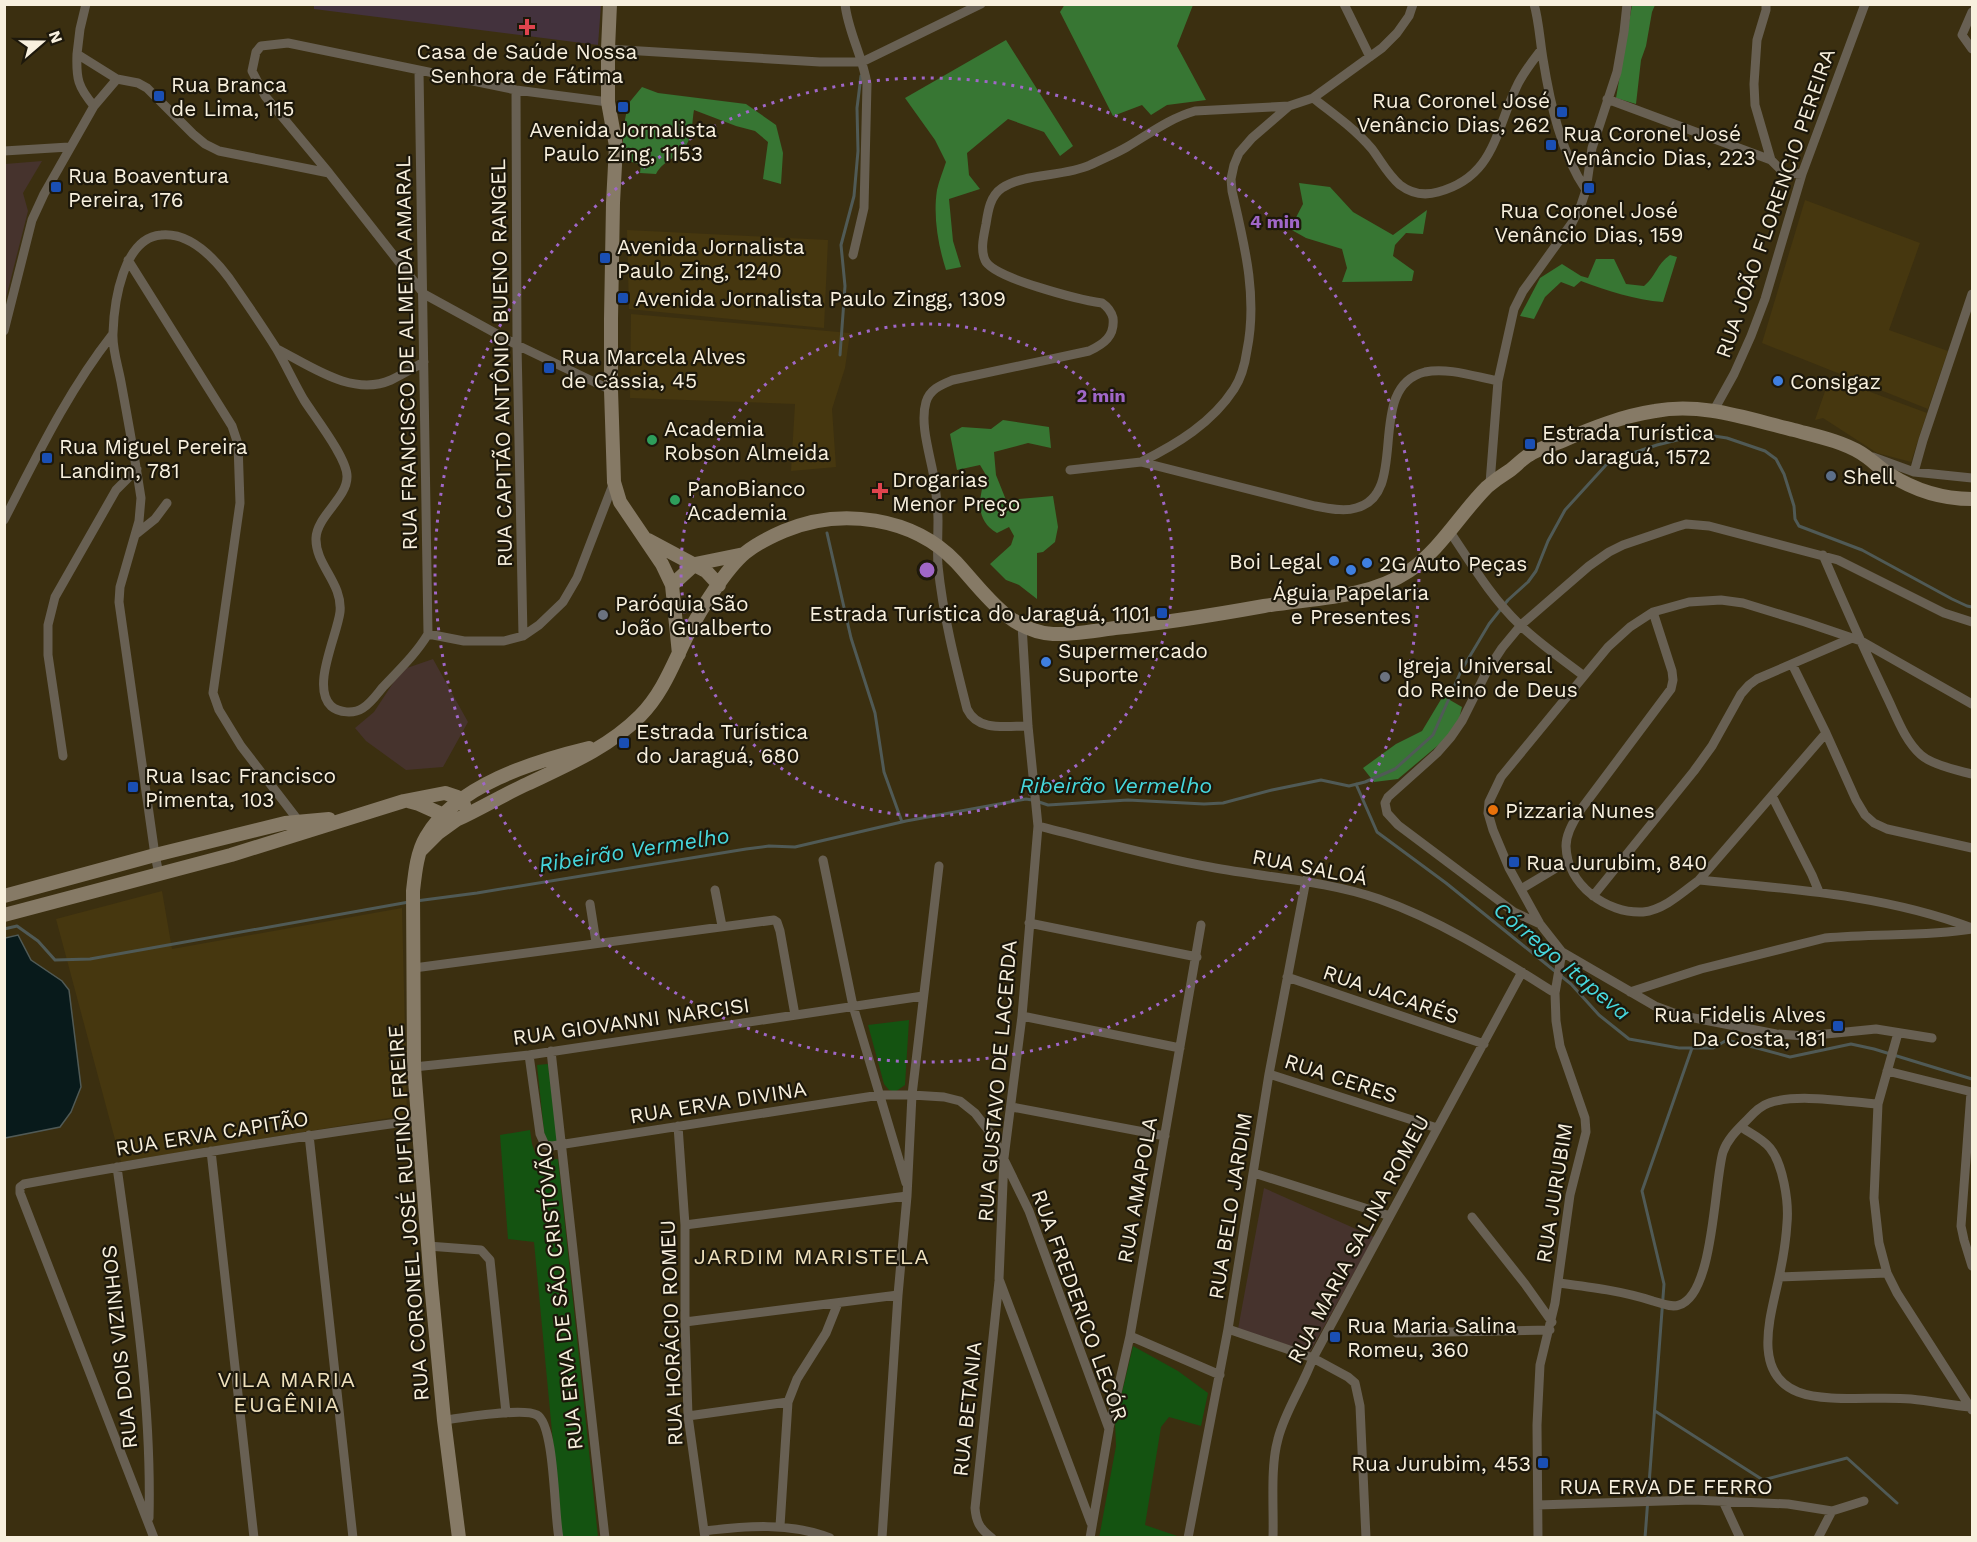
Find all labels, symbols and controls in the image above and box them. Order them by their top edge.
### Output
north arrow [12,12,72,72]
marker: Casa de Saúde Nossa Senhora de Fátima [518,18,536,36]
text: N [45,28,67,46]
place label: Casa de Saúde Nossa Senhora de Fátima [417,39,637,88]
street label: RUA JOÃO FLORENCIO PEREIRA [1710,45,1840,361]
place label: Rua Branca de Lima, 115 [171,72,294,121]
place label: Rua Coronel José Venâncio Dias, 262 [1357,88,1550,137]
marker: Rua Branca de Lima, 115 [152,89,166,103]
marker: Avenida Jornalista Paulo Zing, 1153 [616,100,630,114]
marker: Rua Coronel José Venâncio Dias, 262 [1555,105,1569,119]
place label: Avenida Jornalista Paulo Zing, 1153 [529,117,717,166]
place label: Rua Coronel José Venâncio Dias, 223 [1563,121,1756,170]
marker: Rua Coronel José Venâncio Dias, 223 [1544,138,1558,152]
street label: RUA FRANCISCO DE ALMEIDA AMARAL [390,155,422,551]
street label: RUA CAPITÃO ANTÔNIO BUENO RANGEL [485,159,517,567]
place label: Rua Boaventura Pereira, 176 [68,163,229,212]
marker: Rua Boaventura Pereira, 176 [49,180,63,194]
marker: Rua Coronel José Venâncio Dias, 159 [1582,181,1596,195]
place label: Rua Coronel José Venâncio Dias, 159 [1494,198,1684,247]
text: 4 min [1250,211,1300,232]
place label: Avenida Jornalista Paulo Zing, 1240 [617,234,805,283]
marker: Avenida Jornalista Paulo Zing, 1240 [598,251,612,265]
place label: Avenida Jornalista Paulo Zingg, 1309 [635,286,1006,311]
marker: Avenida Jornalista Paulo Zingg, 1309 [616,291,630,305]
place label: Rua Marcela Alves de Cássia, 45 [561,344,746,393]
marker: Rua Marcela Alves de Cássia, 45 [542,361,556,375]
place label: Consigaz [1790,369,1881,394]
marker: Consigaz [1771,374,1785,388]
text: 2 min [1076,385,1126,406]
place label: Academia Robson Almeida [664,416,830,465]
place label: Estrada Turística do Jaraguá, 1572 [1542,420,1714,469]
marker: Academia Robson Almeida [645,433,659,447]
place label: Rua Miguel Pereira Landim, 781 [59,434,248,483]
marker: Estrada Turística do Jaraguá, 1572 [1523,437,1537,451]
marker: Rua Miguel Pereira Landim, 781 [40,451,54,465]
place label: Shell [1843,464,1895,489]
place label: Drogarias Menor Preço [892,467,1020,516]
marker: Shell [1824,469,1838,483]
place label: PanoBianco Academia [687,476,806,525]
marker: Drogarias Menor Preço [873,484,887,498]
marker: PanoBianco Academia [668,493,682,507]
place label: Boi Legal [1229,549,1323,574]
place label: 2G Auto Peças [1379,551,1527,576]
marker: Boi Legal [1327,554,1341,568]
marker: 2G Auto Peças [1360,556,1374,570]
centre of rings [917,560,937,580]
marker: Águia Papelaria e Presentes [1344,563,1358,577]
place label: Águia Papelaria e Presentes [1273,580,1429,629]
place label: Paróquia São João Gualberto [615,591,772,640]
place label: Estrada Turística do Jaraguá, 1101 [809,601,1150,626]
marker: Estrada Turística do Jaraguá, 1101 [1155,606,1169,620]
marker: Paróquia São João Gualberto [596,608,610,622]
place label: Supermercado Suporte [1058,638,1208,687]
place label: Igreja Universal do Reino de Deus [1397,653,1578,702]
marker: Supermercado Suporte [1039,655,1053,669]
marker: Igreja Universal do Reino de Deus [1378,670,1392,684]
place label: Estrada Turística do Jaraguá, 680 [636,719,808,768]
marker: Estrada Turística do Jaraguá, 680 [617,736,631,750]
place label: Rua Isac Francisco Pimenta, 103 [145,763,336,812]
water label: Ribeirão Vermelho [1020,773,1212,798]
marker: Rua Isac Francisco Pimenta, 103 [126,780,140,794]
place label: Pizzaria Nunes [1505,798,1655,823]
marker: Pizzaria Nunes [1486,803,1500,817]
water label: Ribeirão Vermelho [537,823,731,877]
street label: RUA SALOÁ [1250,844,1370,890]
place label: Rua Jurubim, 840 [1526,850,1707,875]
marker: Rua Jurubim, 840 [1507,855,1521,869]
water label: Córrego Itapeva [1489,897,1635,1025]
street label: RUA GUSTAVO DE LACERDA [972,939,1022,1223]
street label: RUA JACARÉS [1320,959,1462,1029]
street label: RUA GIOVANNI NARCISI [511,992,751,1050]
place label: Rua Fidelis Alves Da Costa, 181 [1654,1002,1826,1051]
marker: Rua Fidelis Alves Da Costa, 181 [1831,1019,1845,1033]
street label: RUA CORONEL JOSÉ RUFINO FREIRE [382,1024,434,1402]
street label: RUA CERES [1281,1048,1401,1108]
street label: RUA ERVA DIVINA [628,1076,808,1128]
street label: RUA ERVA CAPITÃO [114,1105,310,1161]
street label: RUA MARIA SALINA ROMEU [1282,1110,1434,1368]
street label: RUA BELO JARDIM [1203,1111,1257,1301]
street label: RUA AMAPOLA [1112,1115,1162,1265]
street label: RUA JURUBIM [1531,1121,1577,1265]
street label: RUA ERVA DE SÃO CRISTÓVÃO [530,1141,588,1451]
street label: RUA FREDERICO LECÓR [1026,1186,1134,1424]
street label: RUA HORÁCIO ROMEU [655,1219,687,1447]
street label: RUA DOIS VIZINHOS [96,1244,142,1450]
district label: JARDIM MARISTELA [694,1244,930,1269]
place label: Rua Maria Salina Romeu, 360 [1347,1313,1517,1362]
marker: Rua Maria Salina Romeu, 360 [1328,1330,1342,1344]
street label: RUA BETANIA [947,1340,987,1478]
district label: VILA MARIA EUGÊNIA [217,1367,357,1417]
place label: Rua Jurubim, 453 [1351,1451,1531,1476]
marker: Rua Jurubim, 453 [1536,1456,1550,1470]
street label: RUA ERVA DE FERRO [1559,1474,1773,1499]

